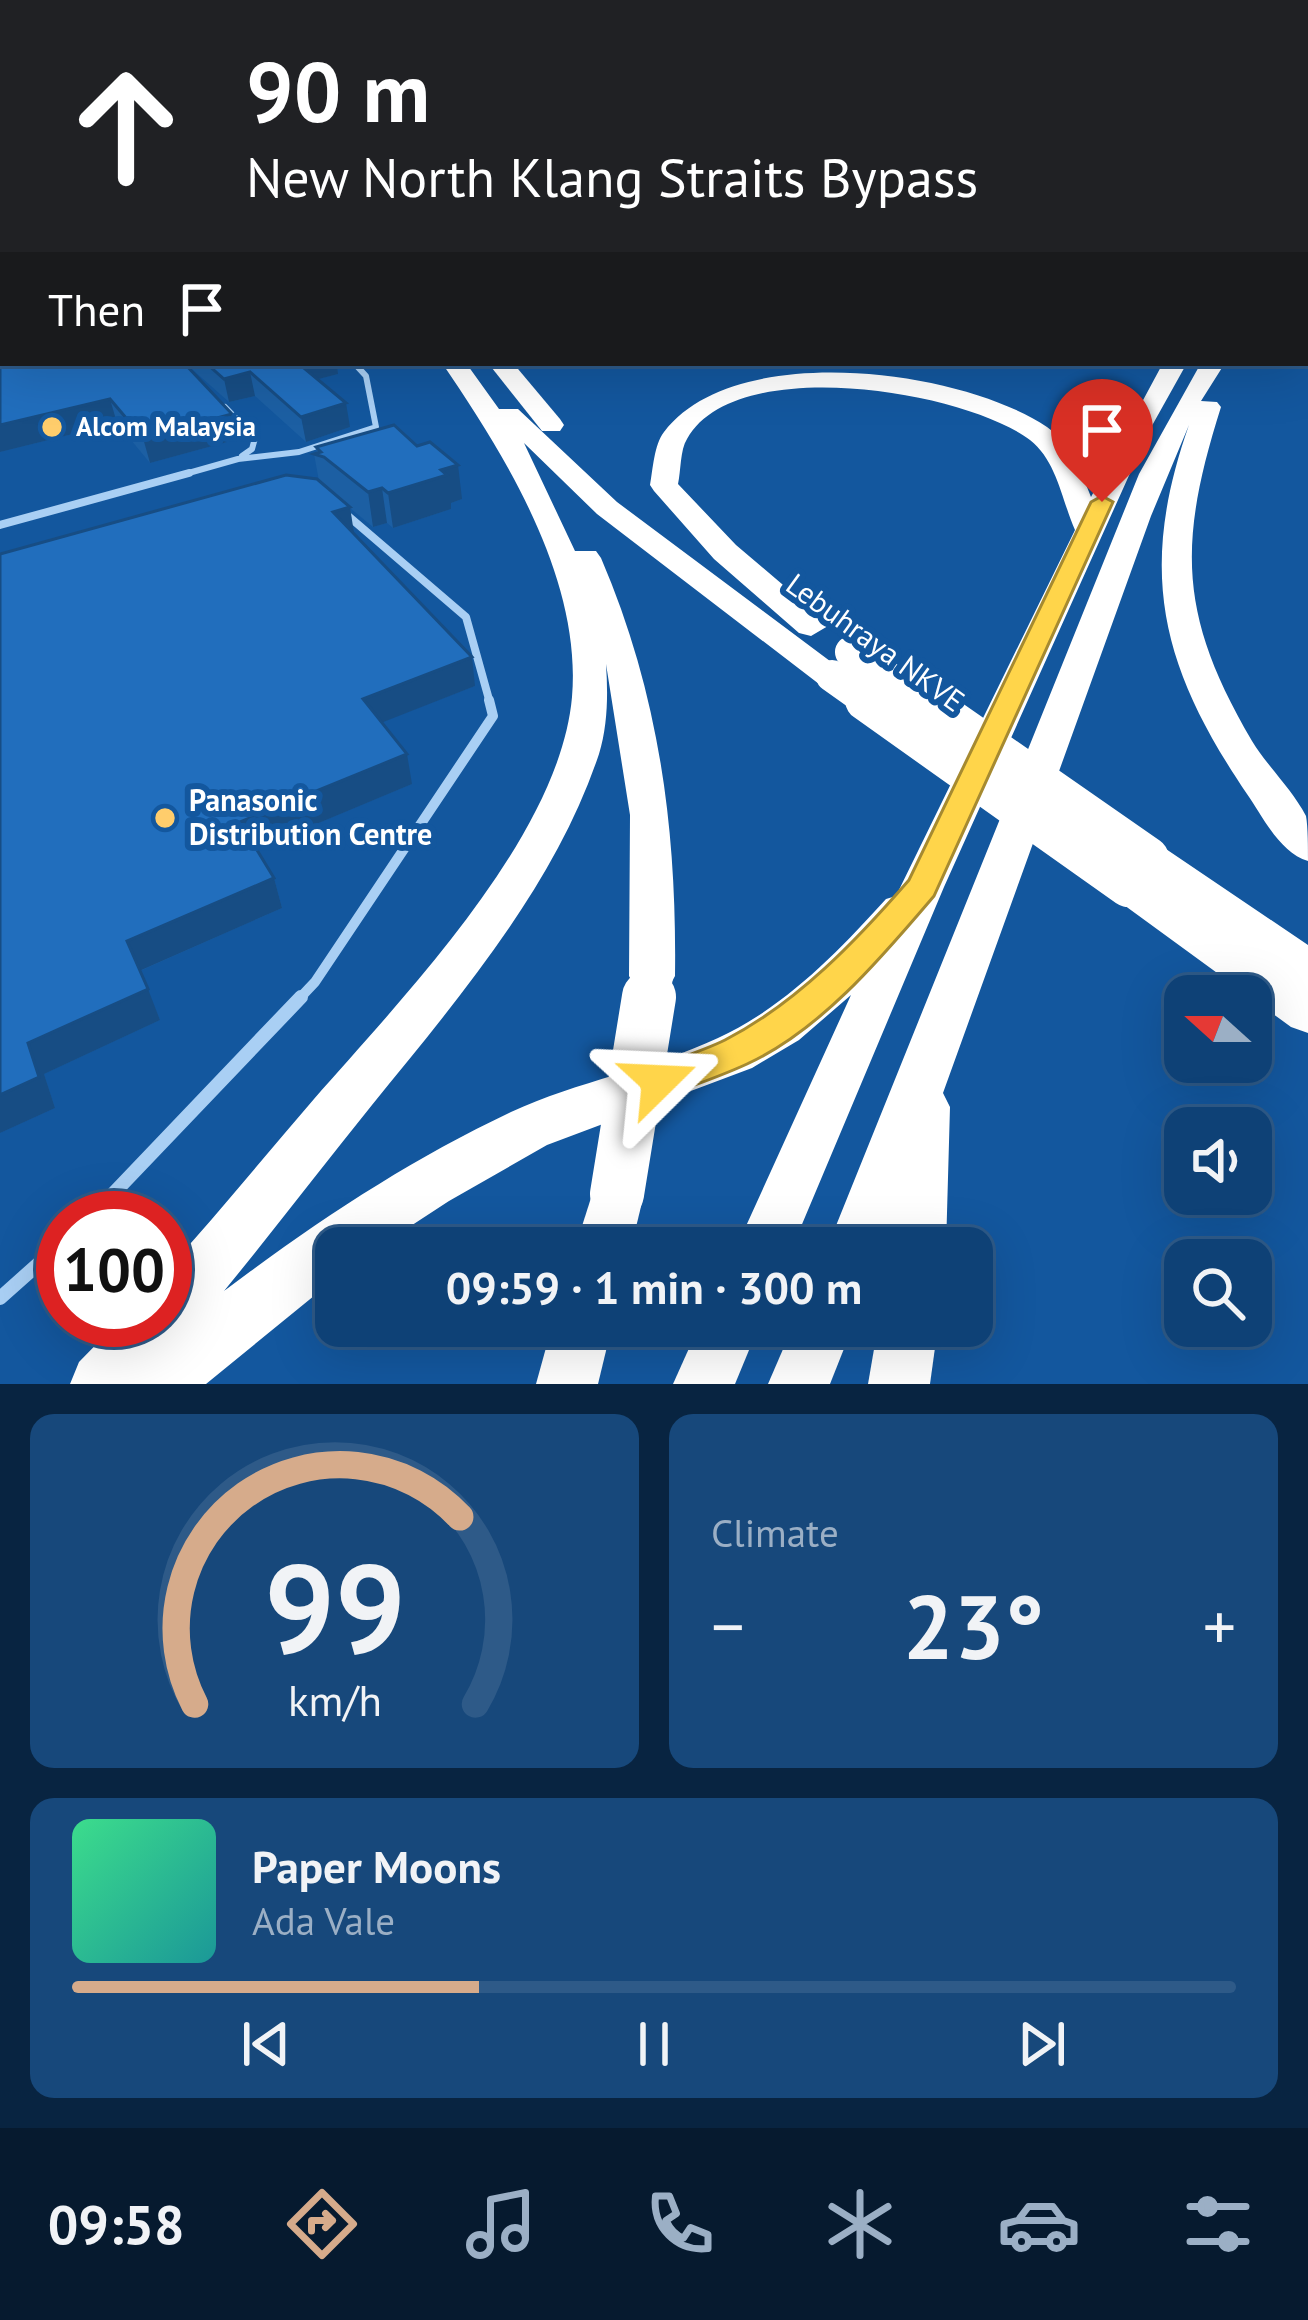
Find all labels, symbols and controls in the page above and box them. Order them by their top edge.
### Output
text: 90 m [246,36,430,145]
icon: ahead [48,48,204,204]
text: New North Klang Straits Bypass [246,142,978,212]
icon: arrive [169,276,235,342]
text: Then [48,280,145,338]
pin [1051,379,1153,502]
icon: arrive [1069,397,1135,463]
place label: Alcom Malaysia [76,409,256,443]
marker: Alcom Malaysia [39,414,65,440]
street label: Lebuhraya NKVE [779,564,973,720]
place label: Panasonic Distribution Centre [189,780,432,853]
marker: Panasonic Distribution Centre [152,805,178,831]
north arrow [1164,975,1272,1083]
map controls [1164,975,1272,1347]
position arrow [596,1018,722,1144]
button: sound [1164,1107,1272,1215]
speed limit sign: 100 [36,1191,192,1347]
button: search [1164,1239,1272,1347]
text: 09:59 · 1 min · 300 m [446,1258,862,1316]
text: Climate [711,1507,839,1558]
text: 99 [264,1526,405,1687]
text: 23° [903,1567,1044,1684]
text: − [711,1583,744,1668]
text: + [1203,1583,1236,1668]
text: km/h [287,1672,382,1728]
text: Paper Moons [252,1837,501,1895]
text: Ada Vale [252,1895,395,1946]
icon: previous [233,2011,299,2077]
icon: pause [621,2011,687,2077]
icon: next [1009,2011,1075,2077]
icon: directions [280,2182,364,2266]
icon: music [459,2182,543,2266]
icon: phone [638,2182,722,2266]
icon: climate [818,2182,902,2266]
icon: car [997,2182,1081,2266]
icon: filters [1176,2182,1260,2266]
text: 09:58 [48,2189,185,2259]

